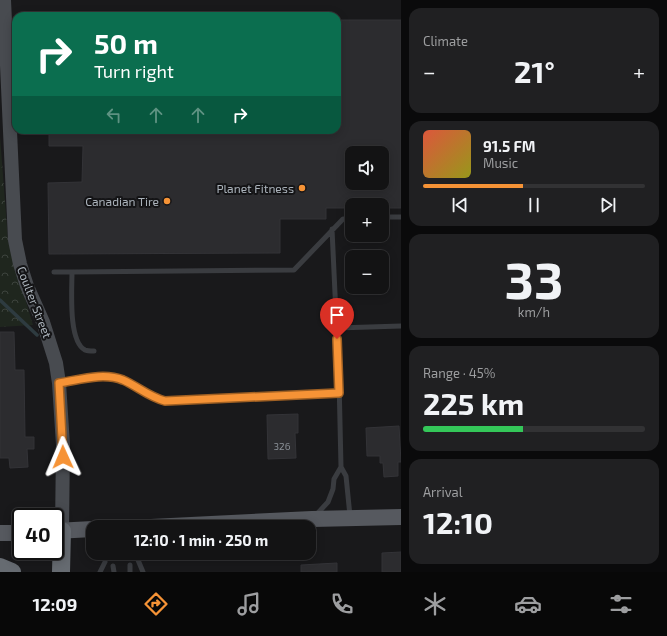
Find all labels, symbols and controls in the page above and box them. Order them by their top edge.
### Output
text: 50 m [94,26,158,60]
icon: right [28,28,80,80]
text: Climate [423,33,468,49]
text: 21° [514,53,555,89]
text: − [423,58,436,84]
text: + [633,58,645,84]
text: Turn right [94,60,174,82]
icon: left [103,104,125,126]
icon: ahead [145,104,167,126]
icon: ahead [187,104,209,126]
icon: right [229,104,251,126]
text: 91.5 FM [483,137,536,155]
map controls [345,146,389,294]
button: sound [345,146,389,190]
text: Music [483,155,518,171]
place label: Planet Fitness [216,181,294,195]
marker: Planet Fitness [297,183,307,193]
place label: Canadian Tire [85,194,159,208]
icon: previous [449,194,471,216]
icon: pause [523,194,545,216]
icon: next [597,194,619,216]
marker: Canadian Tire [162,196,172,206]
button: + [345,198,389,242]
text: 33 [505,247,563,309]
button: − [345,250,389,294]
street label: Coulter Street [15,264,55,340]
pin [320,298,354,339]
icon: arrive [326,304,348,326]
text: km/h [518,304,550,320]
text: Range · 45% [423,365,495,381]
text: 225 km [423,385,524,421]
position arrow [42,436,84,478]
house number: 326 [274,440,291,452]
text: Arrival [423,484,463,500]
text: 12:10 [423,504,493,540]
speed limit sign: 40 [12,508,64,560]
text: 12:10 · 1 min · 250 m [134,531,268,549]
icon: directions [142,590,170,618]
icon: music [235,590,263,618]
icon: phone [328,590,356,618]
icon: climate [421,590,449,618]
icon: car [514,590,542,618]
icon: filters [607,590,635,618]
text: 12:09 [32,593,77,615]

